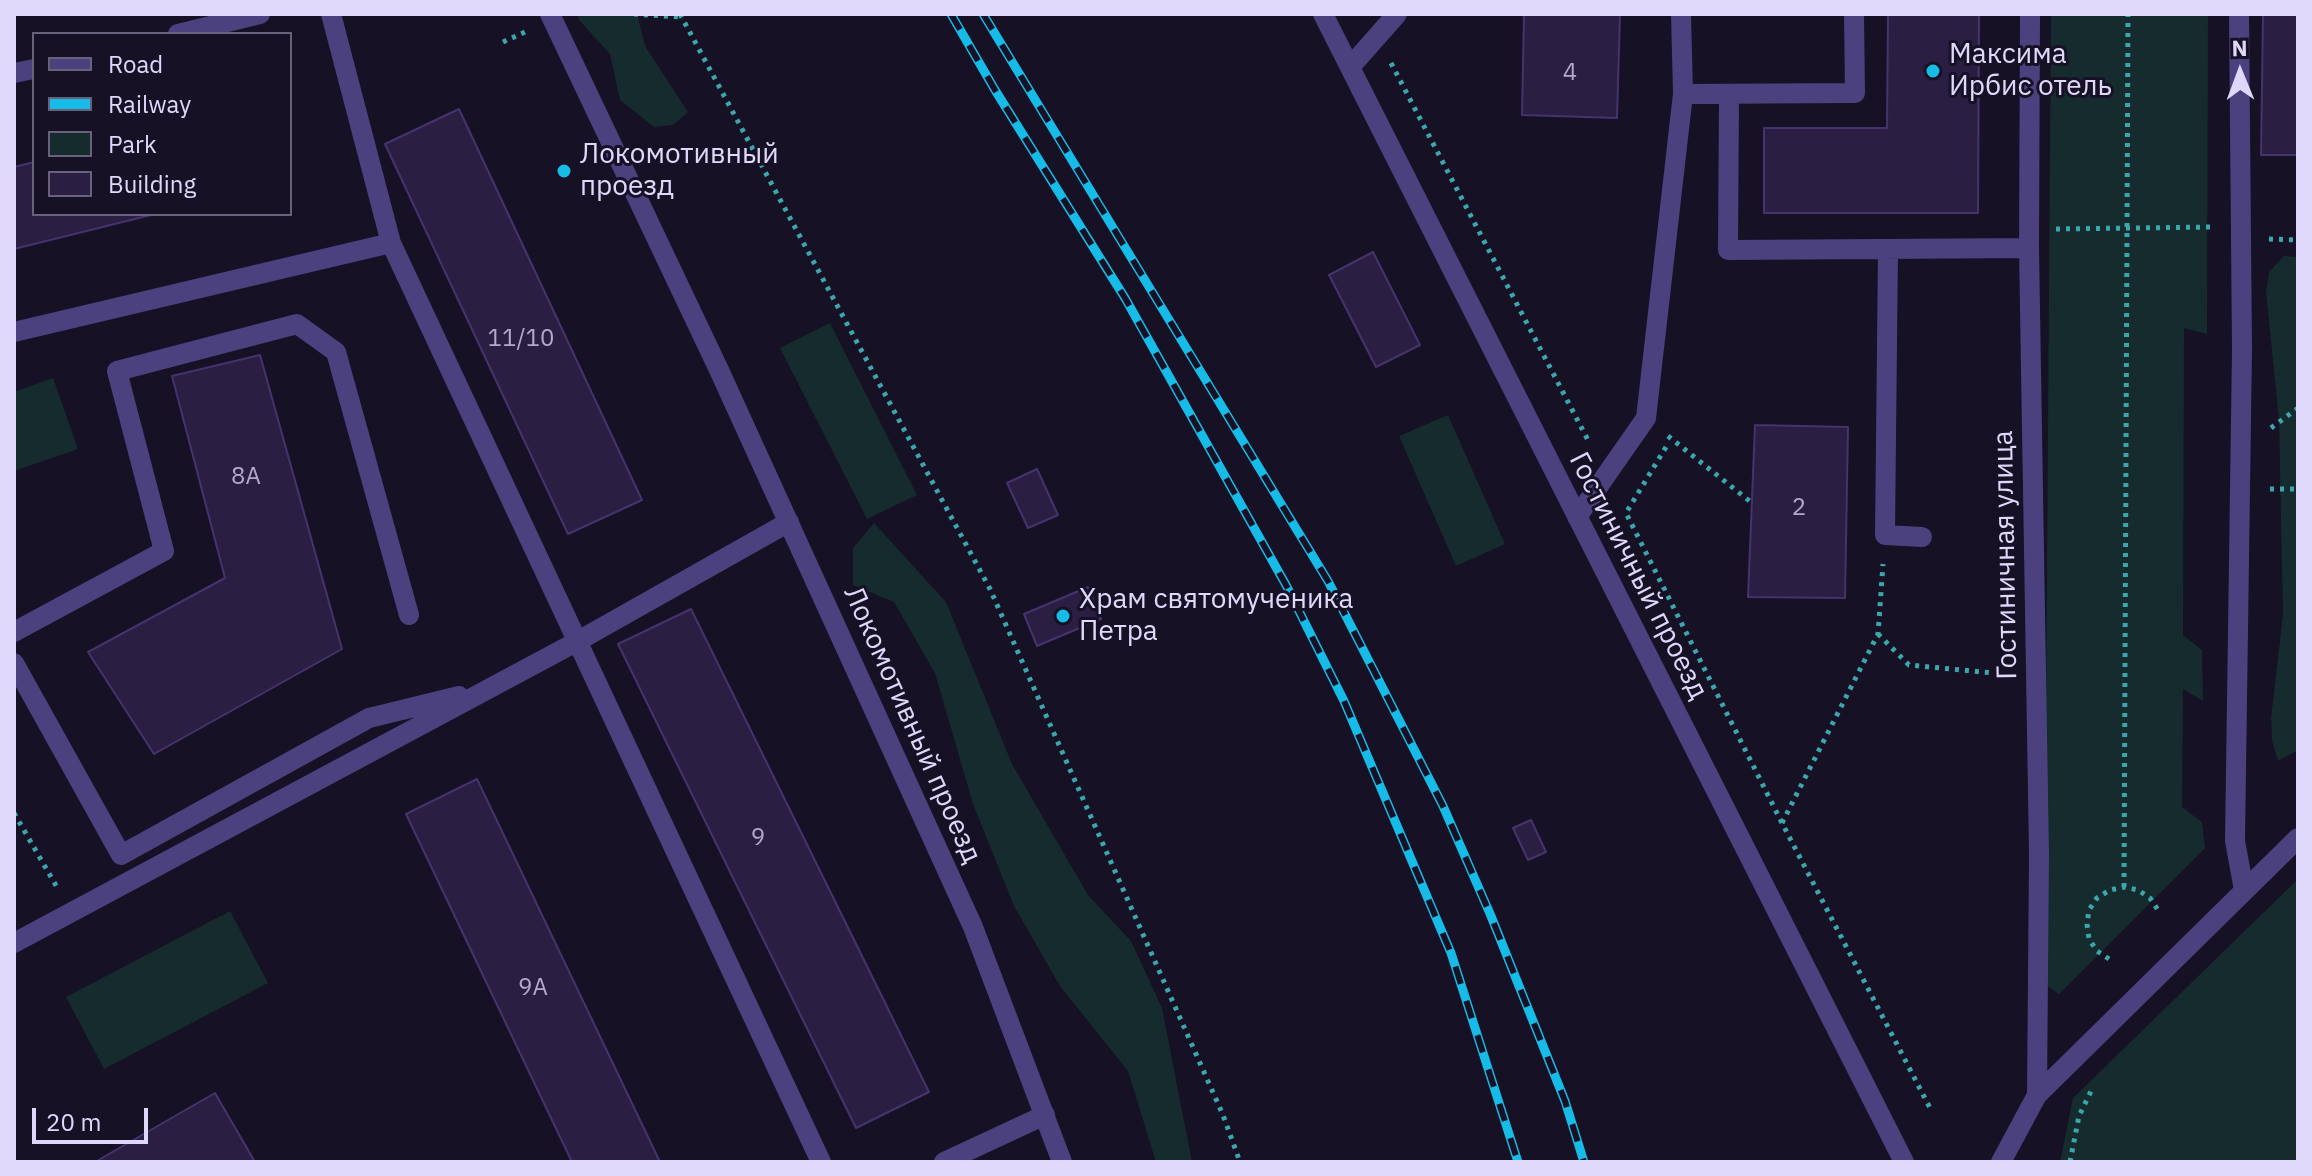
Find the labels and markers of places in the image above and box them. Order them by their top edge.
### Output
place label: Максима Ирбис отель [1949,38,2112,104]
marker: Максима Ирбис отель [1924,62,1942,80]
place label: Локомотивный проезд [580,138,779,204]
marker: Локомотивный проезд [555,162,573,180]
place label: Храм святомученика Петра [1079,583,1353,649]
marker: Храм святомученика Петра [1054,607,1072,625]

